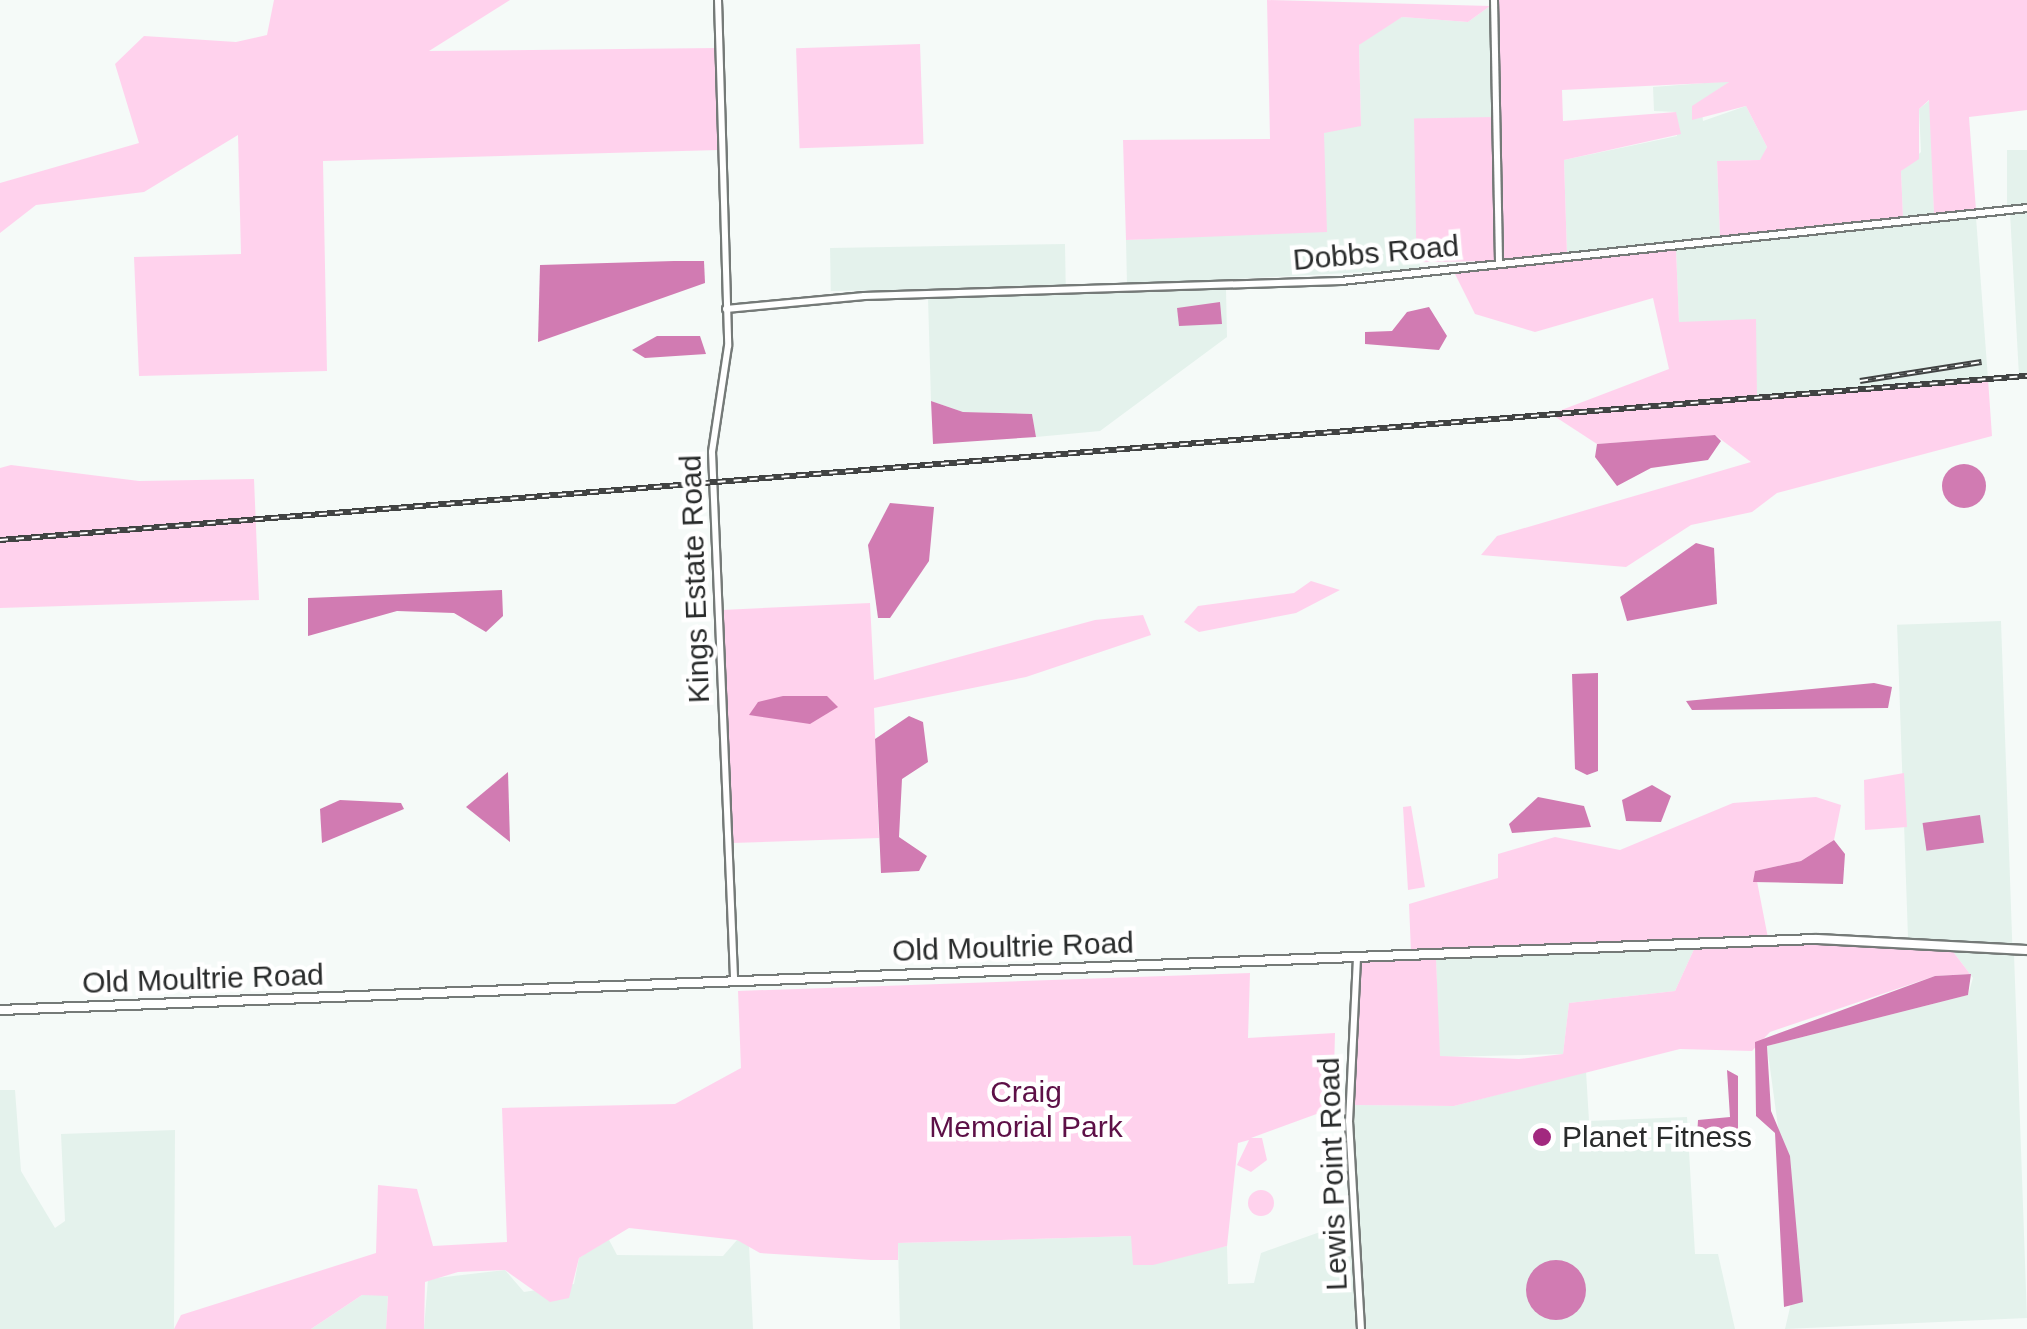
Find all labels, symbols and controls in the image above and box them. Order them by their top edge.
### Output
street label: Dobbs Road [1291,228,1461,278]
street label: Kings Estate Road [673,454,717,704]
street label: Old Moultrie Road [892,925,1134,969]
street label: Old Moultrie Road [82,957,324,1001]
street label: Lewis Point Road [1311,1057,1355,1291]
park label: Craig Memorial Park [929,1074,1123,1144]
place label: Planet Fitness [1562,1119,1752,1155]
marker: Planet Fitness [1531,1126,1553,1148]

